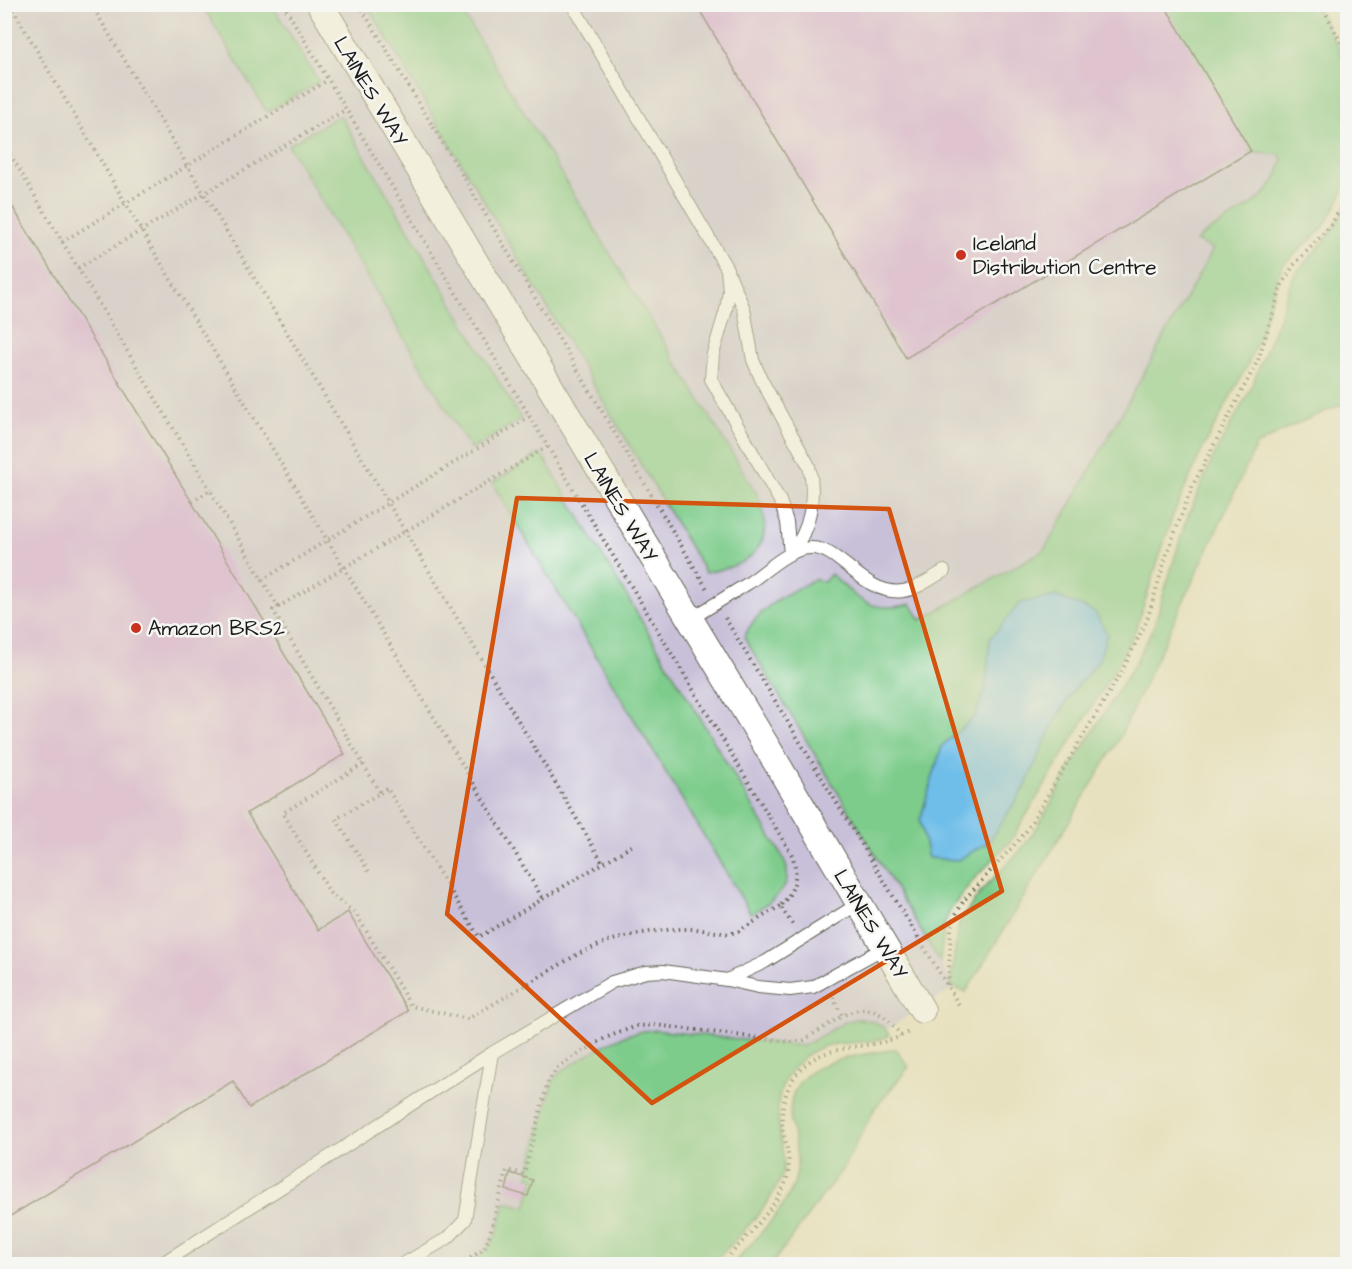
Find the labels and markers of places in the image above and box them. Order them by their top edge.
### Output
place label: Iceland Distribution Centre [973,229,1157,282]
marker: Iceland Distribution Centre [954,248,968,262]
place label: Amazon BRS2 [148,614,285,643]
marker: Amazon BRS2 [129,621,143,635]

